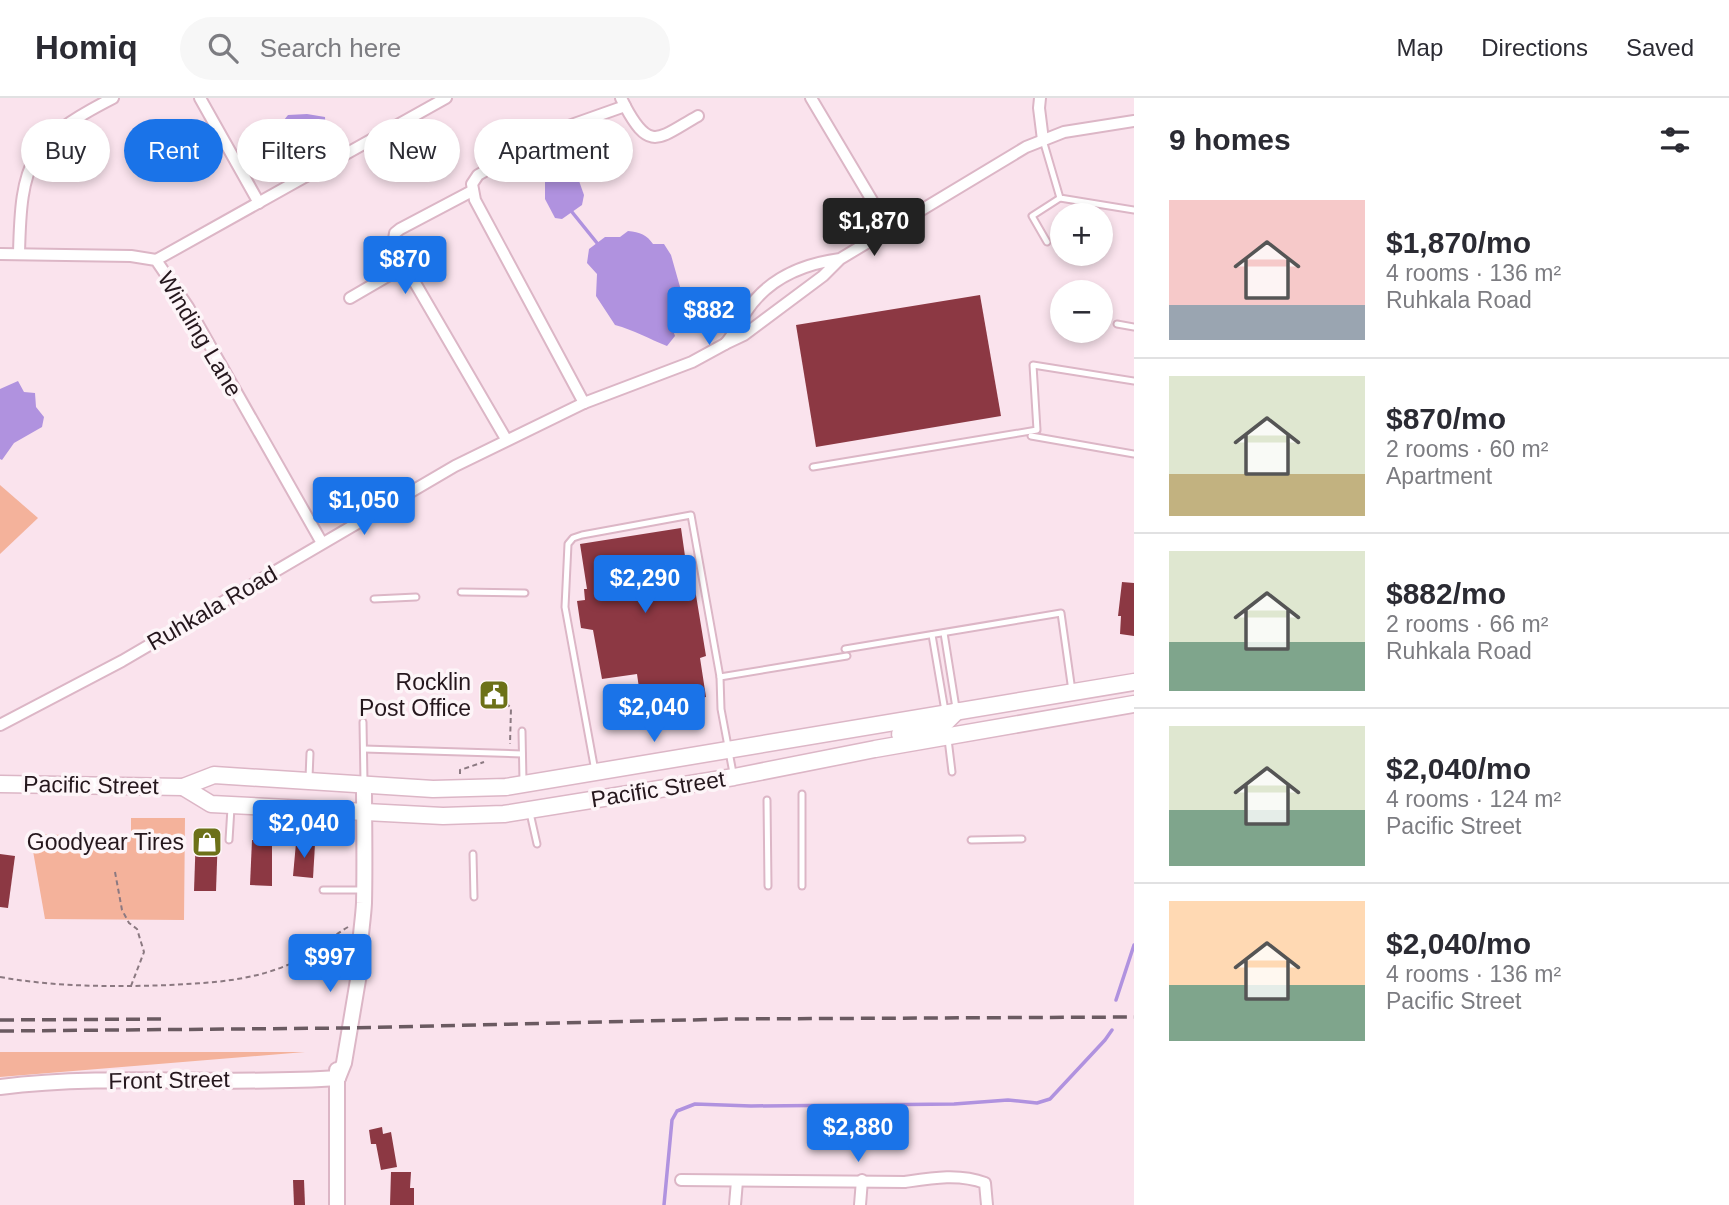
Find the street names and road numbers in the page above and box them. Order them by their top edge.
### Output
street label: Winding Lane [153,267,247,401]
street label: Ruhkala Road [142,560,282,656]
street label: Pacific Street [589,765,728,812]
street label: Pacific Street [23,771,160,799]
street label: Front Street [108,1066,231,1094]

